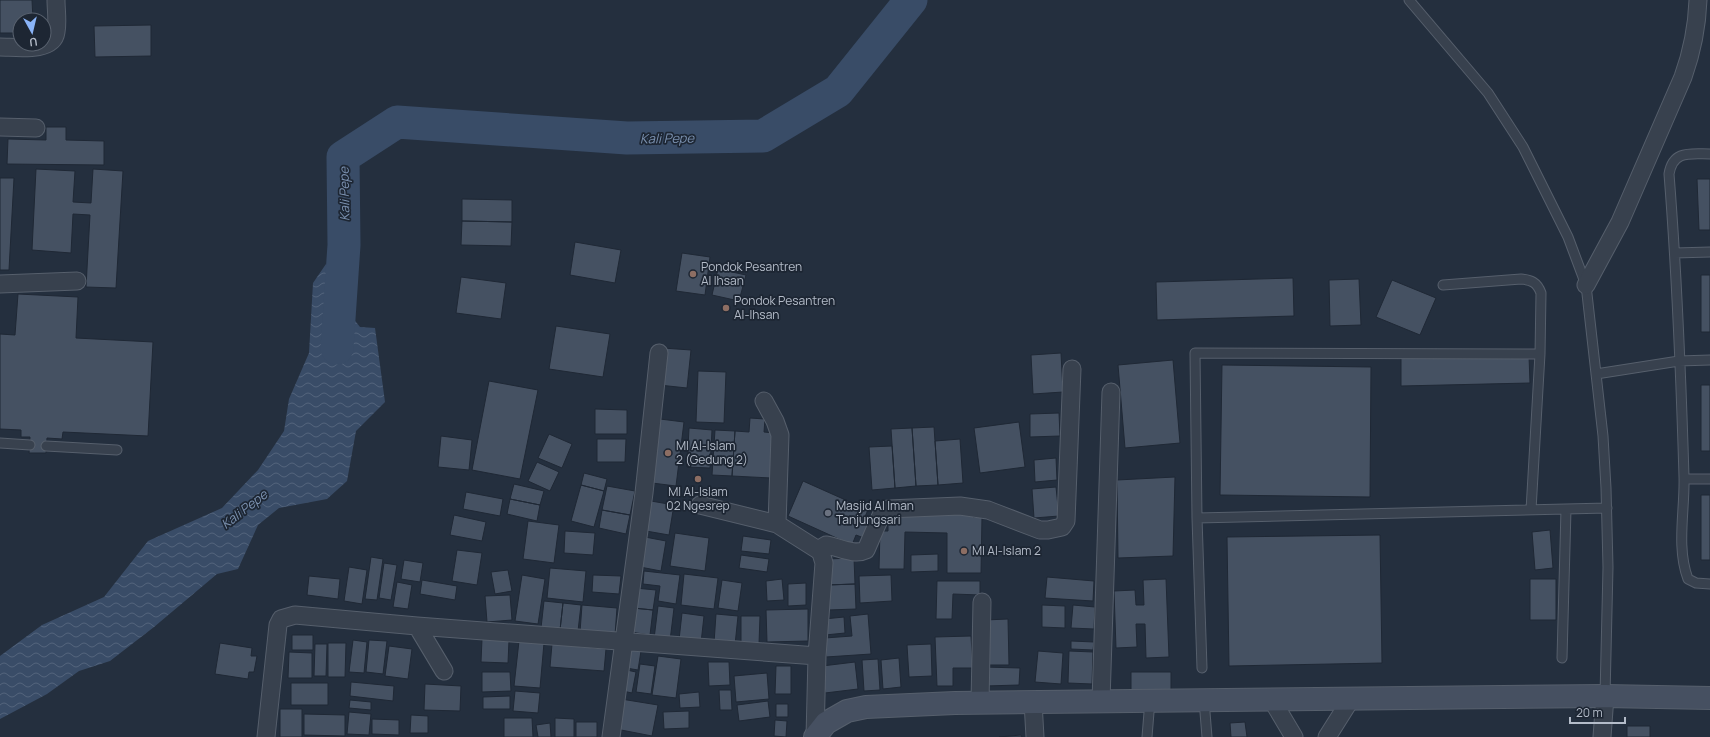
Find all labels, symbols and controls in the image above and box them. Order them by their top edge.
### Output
north arrow [12,12,52,52]
text: U [28,34,38,50]
water label: Kali Pepe [640,129,696,147]
water label: Kali Pepe [335,165,353,221]
place label: Pondok Pesantren Al Ihsan [701,258,802,289]
marker: Pondok Pesantren Al Ihsan [688,269,698,279]
place label: Pondok Pesantren Al-Ihsan [734,292,835,323]
marker: Pondok Pesantren Al-Ihsan [721,303,731,313]
place label: MI Al-Islam 2 (Gedung 2) [676,437,748,468]
marker: MI Al-Islam 2 (Gedung 2) [663,448,673,458]
marker: MI Al-Islam 02 Ngesrep [693,474,703,484]
place label: MI Al-Islam 02 Ngesrep [666,483,730,514]
water label: Kali Pepe [217,484,272,533]
place label: Masjid Al Iman Tanjungsari [836,497,914,528]
marker: Masjid Al Iman Tanjungsari [823,508,833,518]
place label: MI Al-Islam 2 [972,542,1041,559]
marker: MI Al-Islam 2 [959,546,969,556]
scale bar [1570,699,1625,725]
text: 20 m [1576,704,1603,721]

